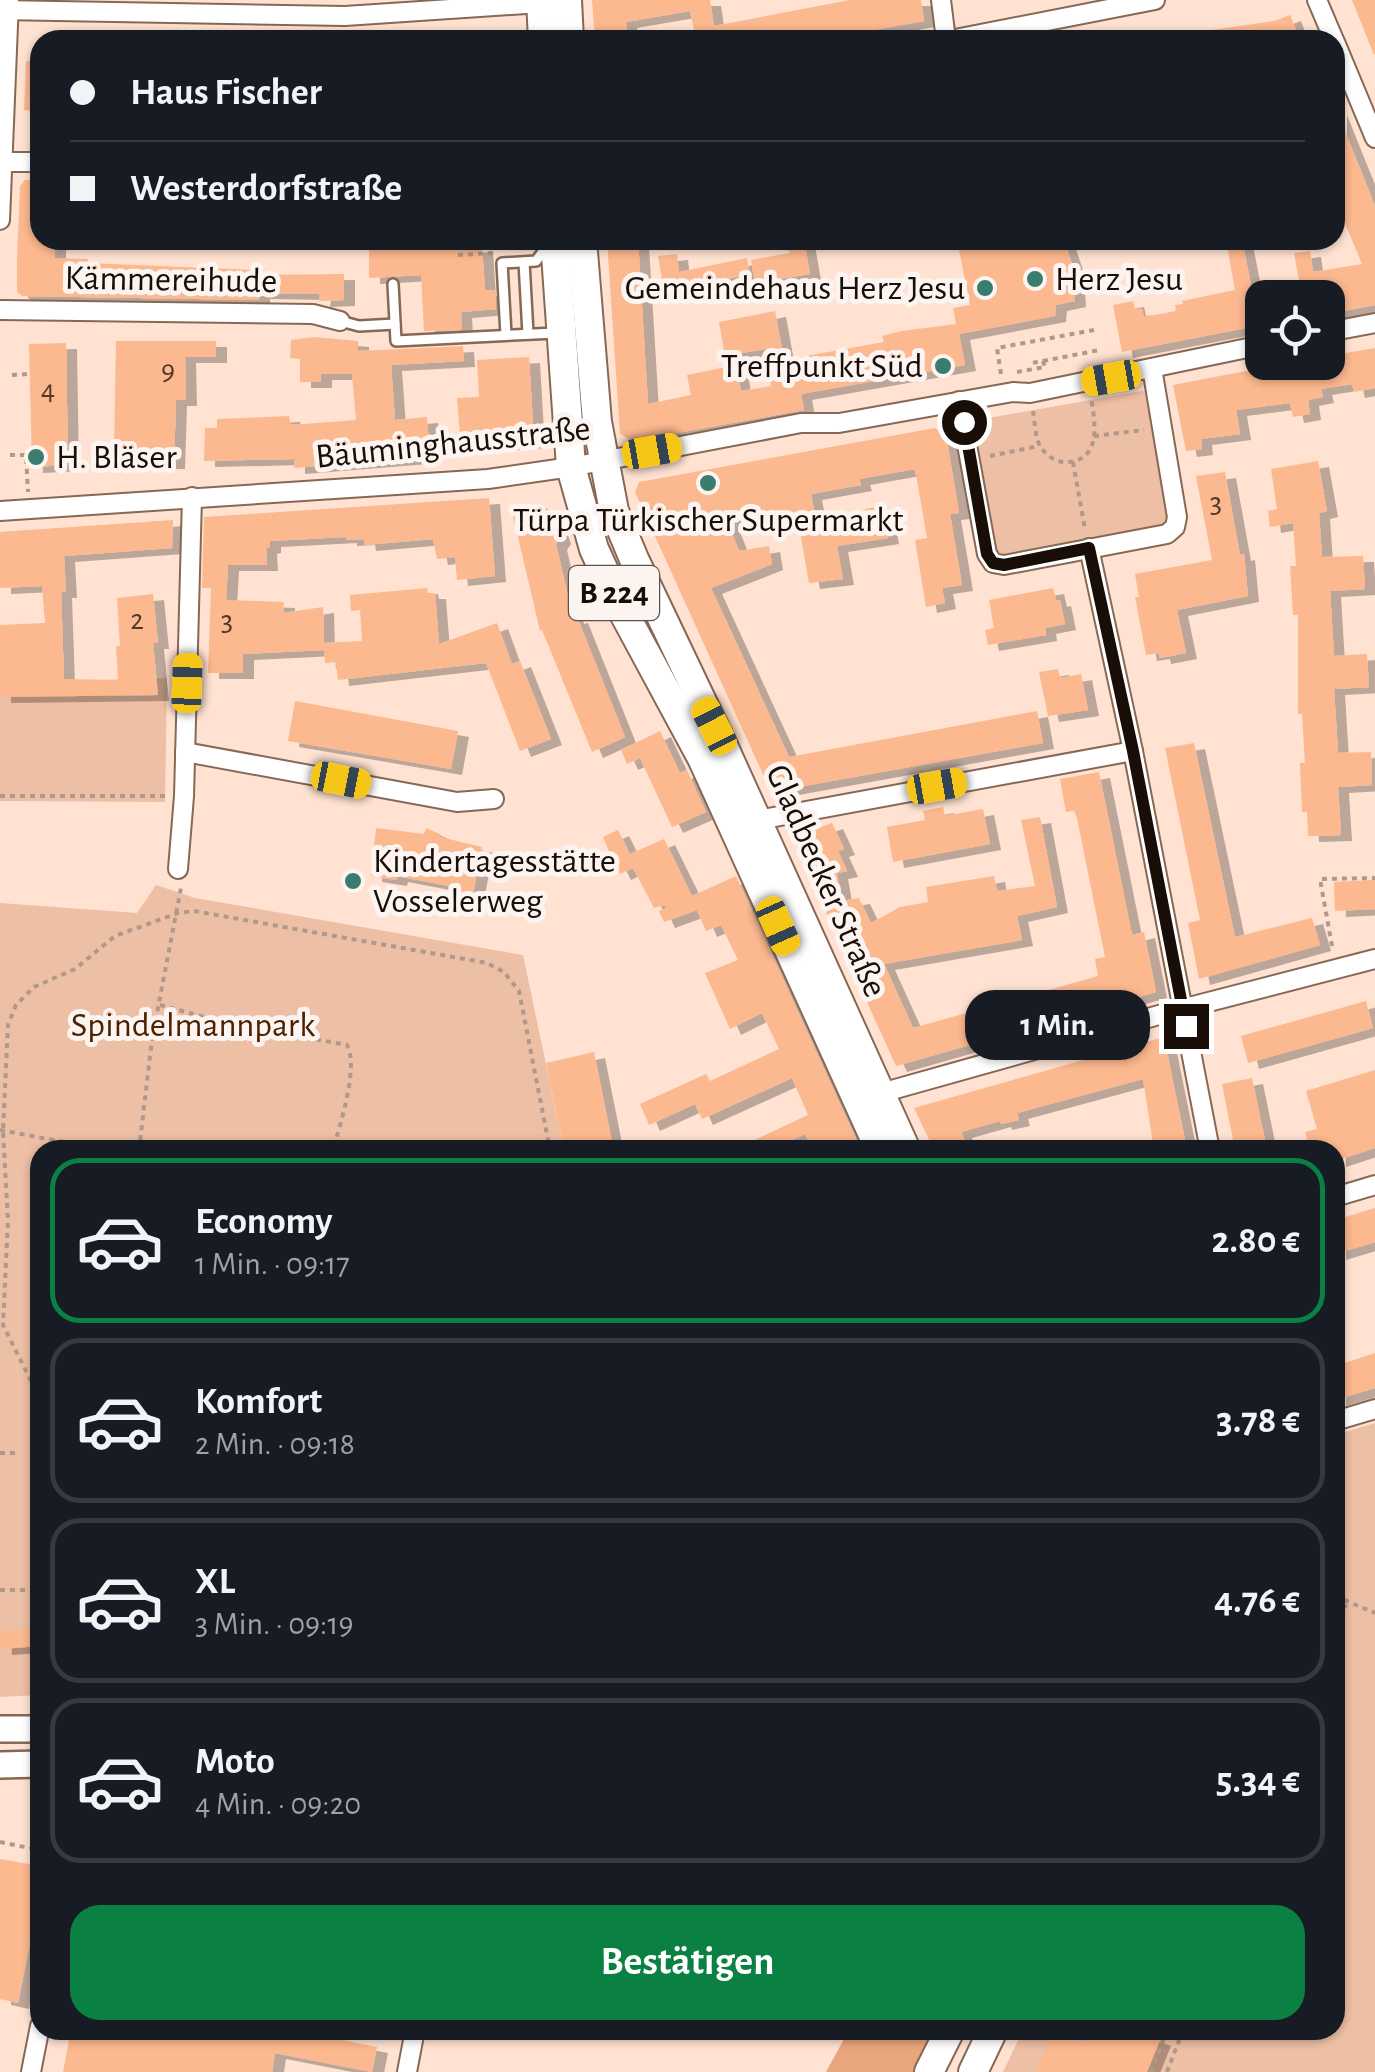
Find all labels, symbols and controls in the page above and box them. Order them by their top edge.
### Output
text: Haus Fischer [130,74,322,112]
text: Westerdorfstraße [130,170,402,208]
street label: Kämmereihude [64,261,278,299]
place label: Herz Jesu [1055,262,1183,297]
marker: Herz Jesu [1024,268,1046,290]
place label: Gemeindehaus Herz Jesu [625,271,965,306]
marker: Gemeindehaus Herz Jesu [974,277,996,299]
map controls [1245,280,1345,380]
button: locate [1245,280,1345,380]
place label: Treffpunkt Süd [721,349,923,384]
marker: Treffpunkt Süd [932,355,954,377]
house number: 9 [161,356,175,386]
car [1079,358,1143,398]
house number: 4 [41,375,55,405]
route start [942,400,987,445]
street label: Bäuminghausstraße [314,411,592,475]
car [620,431,684,471]
place label: H. Bläser [56,440,177,475]
marker: H. Bläser [25,446,47,468]
marker: Türpa Türkischer Supermarkt [697,472,719,494]
house number: 3 [1210,488,1222,518]
place label: Türpa Türkischer Supermarkt [513,503,903,538]
road number: B 224 [569,566,659,620]
house number: 2 [130,605,144,635]
house number: 3 [221,606,233,636]
car [171,652,203,714]
car [687,692,741,760]
car [309,760,373,800]
street label: Gladbecker Straße [759,760,893,1002]
car [905,766,969,806]
place label: Kindertagesstätte Vosselerweg [373,844,616,919]
marker: Kindertagesstätte Vosselerweg [342,870,364,892]
car [752,892,804,960]
callout: 1 Min. [966,991,1151,1061]
route end [1164,1004,1209,1049]
park label: Spindelmannpark [71,1008,315,1043]
text: 1 Min. [1020,1009,1095,1041]
icon: car [75,1196,165,1286]
text: Economy [195,1203,333,1241]
text: 2.80 € [1211,1222,1300,1260]
text: 1 Min. · 09:17 [195,1248,350,1280]
icon: car [75,1376,165,1466]
text: Komfort [195,1383,322,1421]
text: 3.78 € [1216,1402,1300,1440]
text: 2 Min. · 09:18 [195,1428,355,1460]
icon: car [75,1556,165,1646]
text: XL [195,1563,235,1601]
text: 4.76 € [1214,1582,1300,1620]
text: 3 Min. · 09:19 [195,1608,354,1640]
icon: car [75,1736,165,1826]
text: Moto [195,1743,275,1781]
text: 5.34 € [1216,1762,1300,1800]
text: 4 Min. · 09:20 [195,1788,361,1820]
button: Bestätigen [70,1905,1305,2020]

